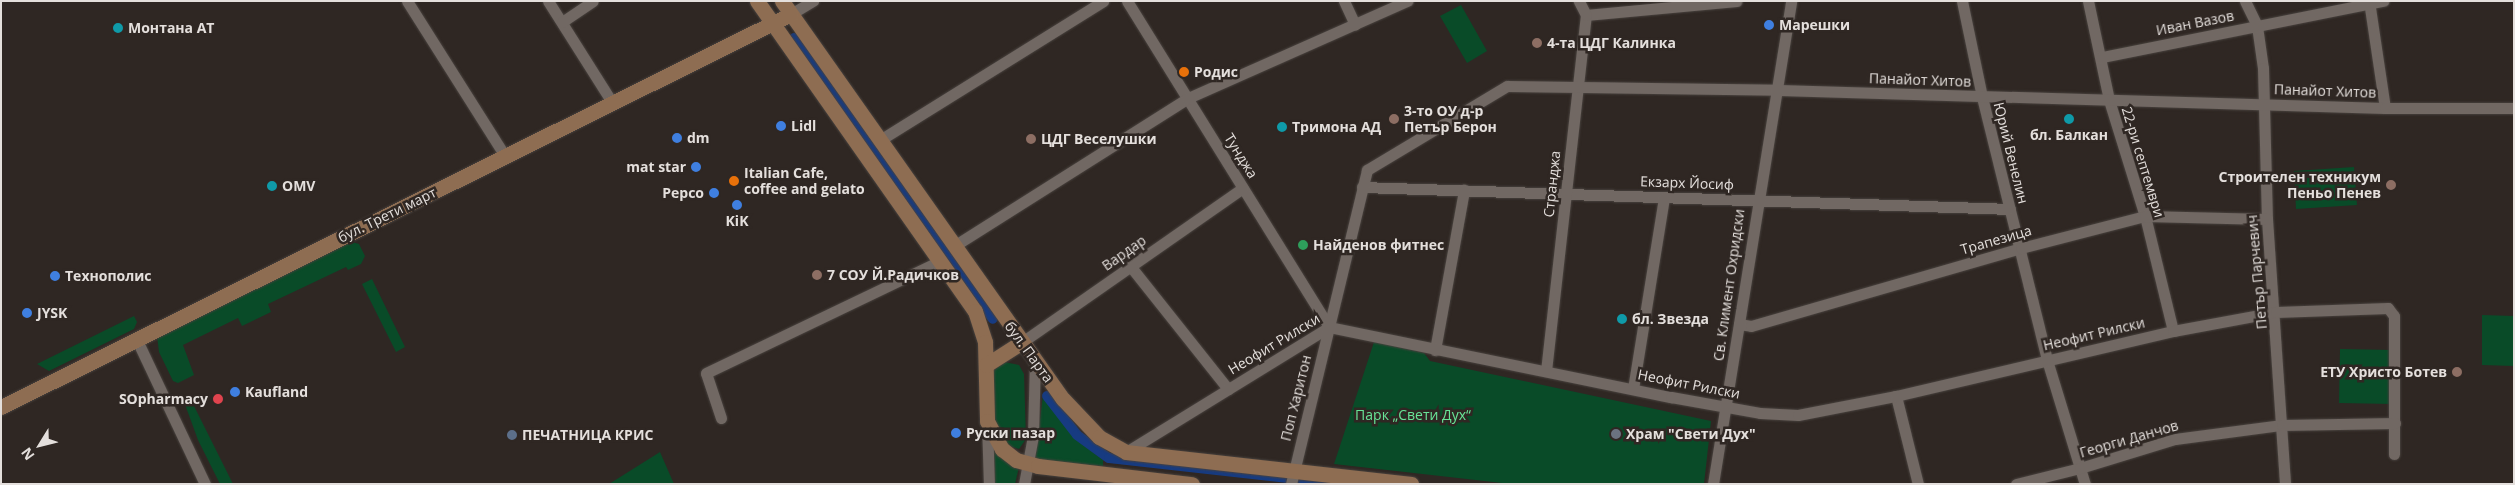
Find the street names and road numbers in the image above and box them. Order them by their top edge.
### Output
street label: Иван Вазов [2155,7,2235,39]
street label: Панайот Хитов [1869,70,1971,90]
street label: Панайот Хитов [2274,81,2376,101]
street label: Юрий Венелин [1990,100,2032,206]
street label: 22-ри септември [2118,105,2168,219]
street label: Тунджа [1221,130,1261,182]
street label: Странджа [1540,150,1564,218]
street label: Екзарх Йосиф [1640,173,1734,193]
street label: бул. Трети март [335,184,439,246]
street label: Св. Климент Охридски [1710,208,1748,362]
street label: Петър Парчевич [2244,214,2270,330]
street label: Трапезица [1959,222,2033,258]
street label: Вардар [1099,232,1149,274]
street label: Неофит Рилски [1225,310,1323,378]
street label: Неофит Рилски [2041,314,2147,354]
street label: бул. Парта [1001,318,1057,386]
street label: Поп Харитон [1277,353,1315,443]
street label: Неофит Рилски [1636,366,1742,402]
street label: Георги Данчов [2078,417,2180,461]

